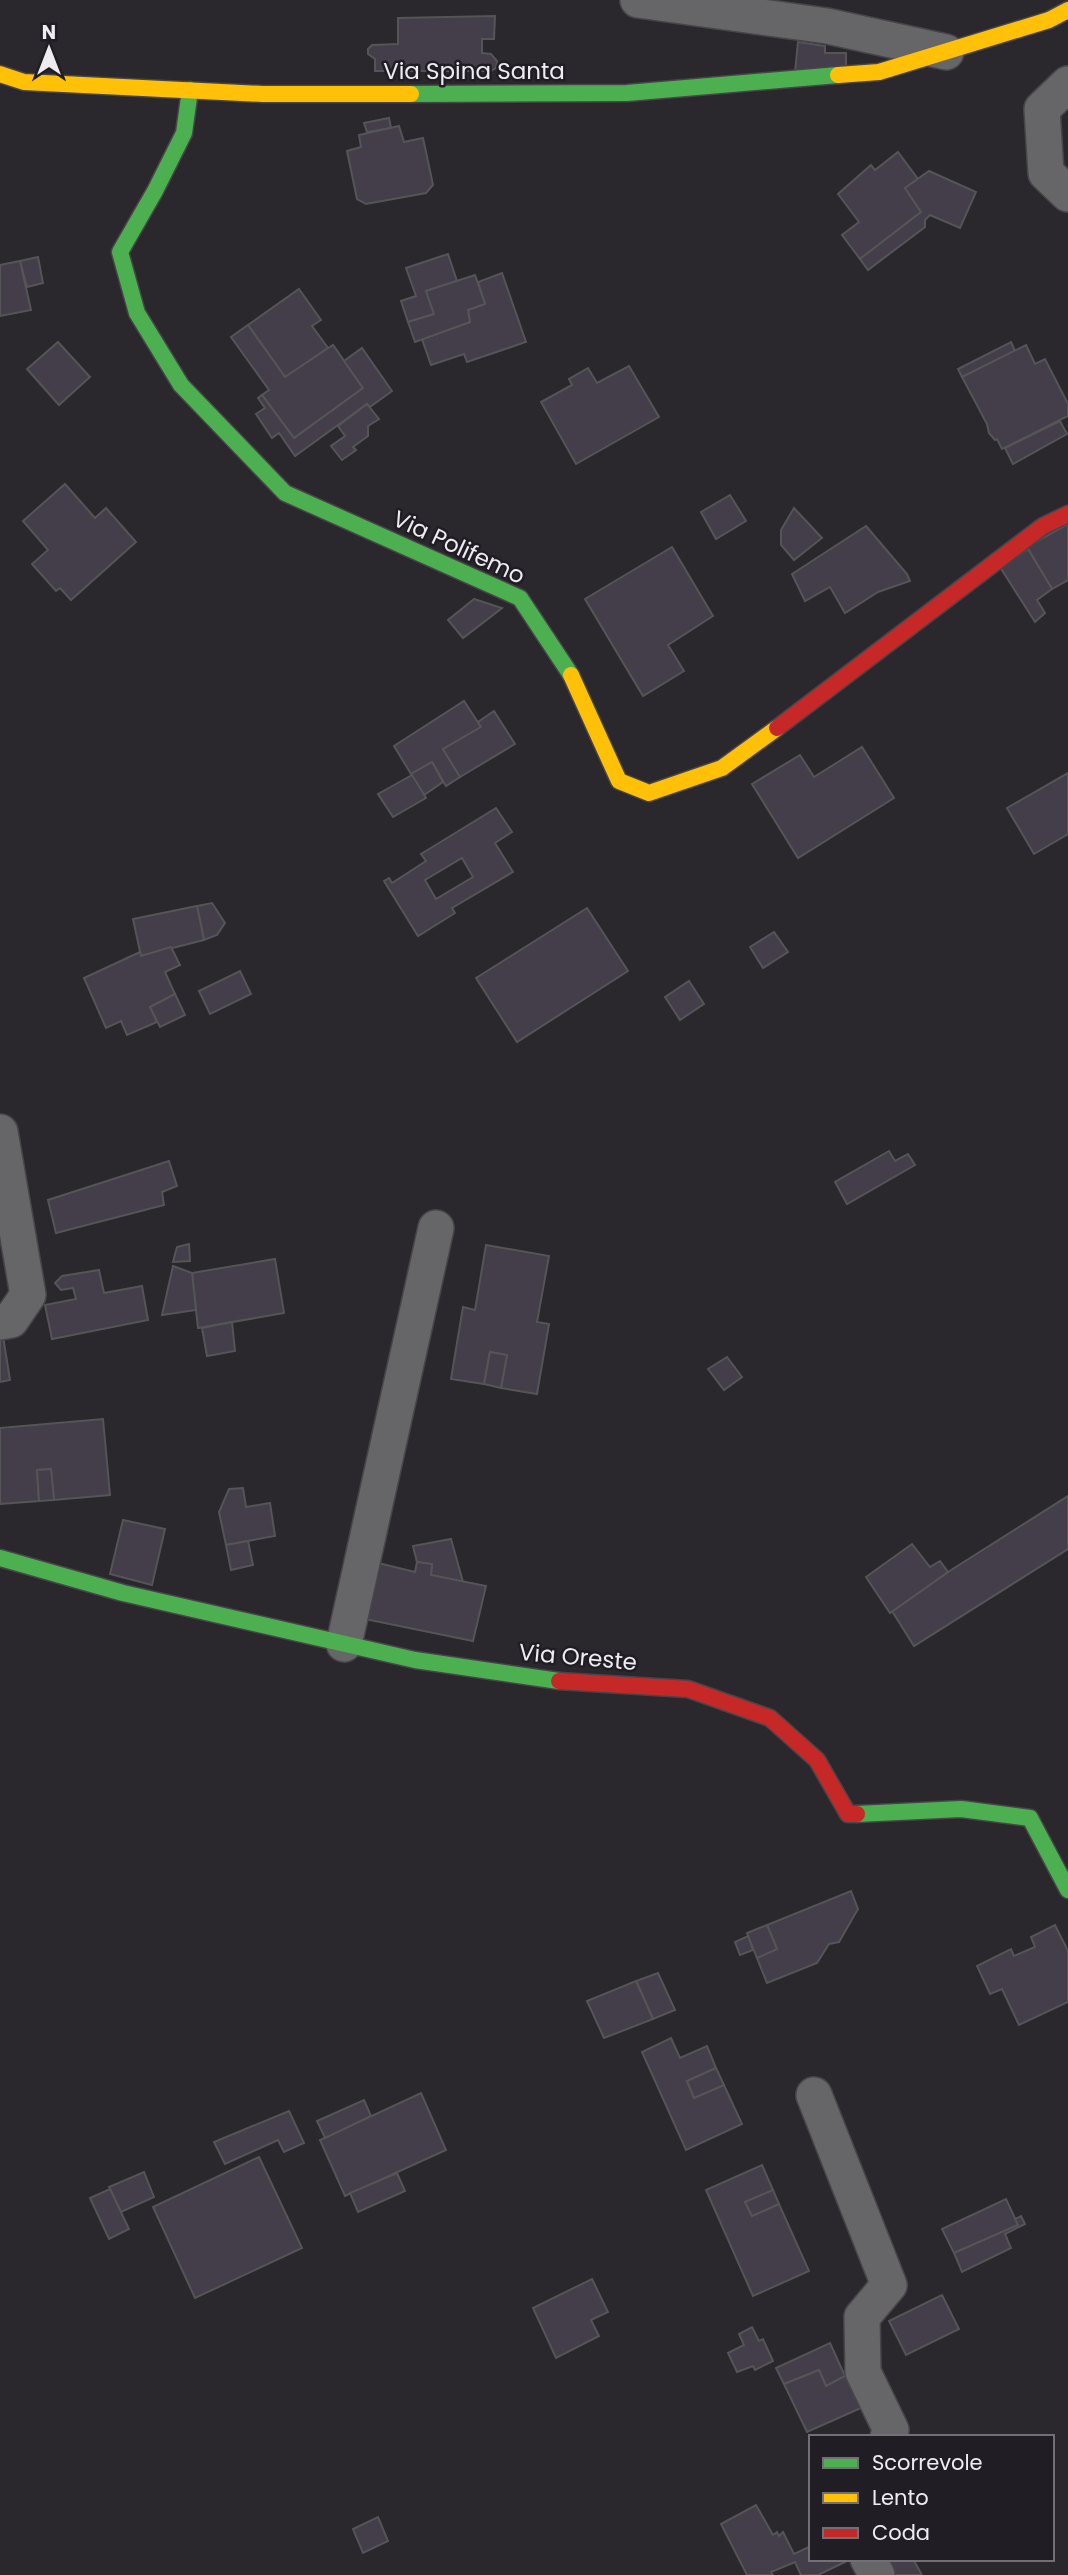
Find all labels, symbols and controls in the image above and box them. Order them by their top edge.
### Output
north arrow [14,14,84,84]
text: N [42,19,56,46]
street label: Via Spina Santa [383,55,565,87]
street label: Via Polifemo [388,502,530,592]
street label: Via Oreste [518,1636,638,1678]
legend [809,2435,1054,2561]
text: Scorrevole [872,2448,983,2477]
text: Lento [872,2483,929,2512]
text: Coda [872,2518,930,2547]

